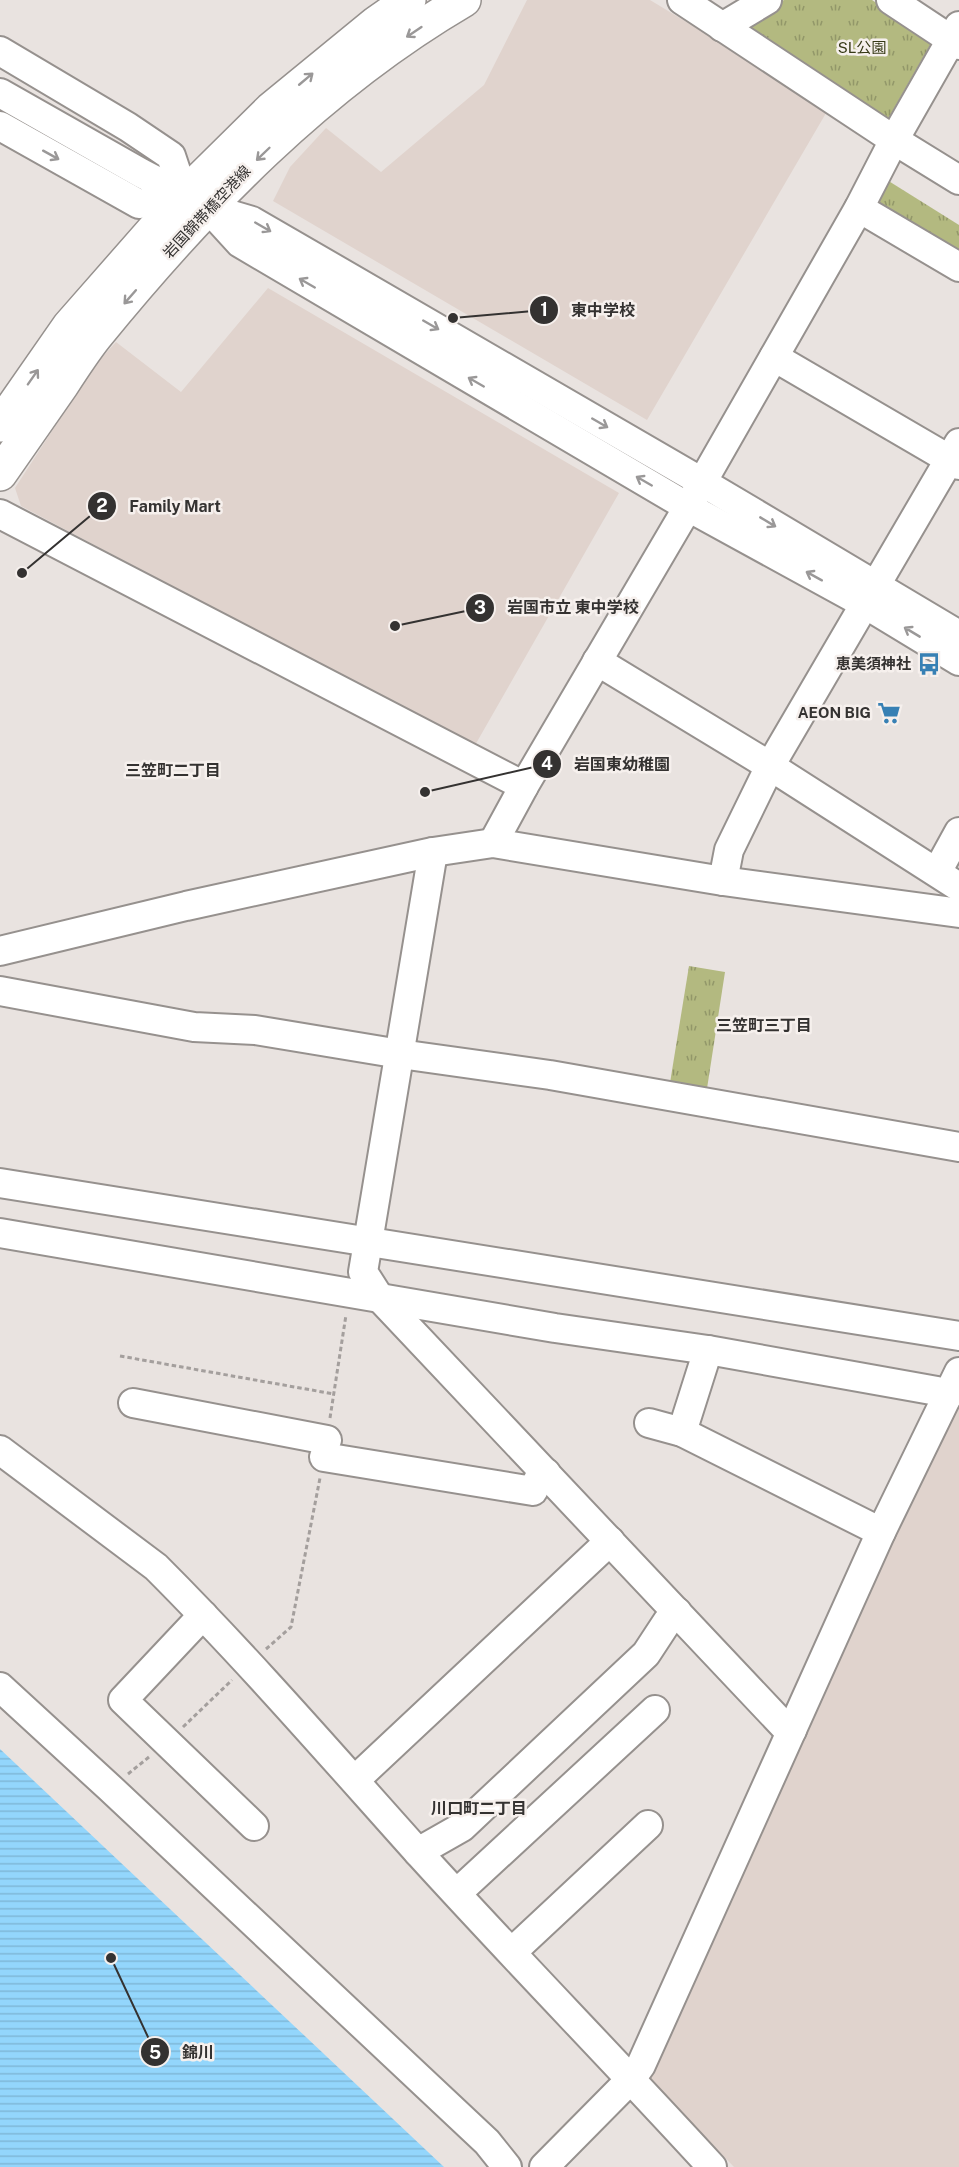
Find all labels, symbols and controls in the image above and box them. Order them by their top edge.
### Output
one-way arrow [406,25,423,38]
park label: SL公園 [838,39,886,56]
one-way arrow [298,72,313,86]
one-way arrow [255,146,270,161]
one-way arrow [42,149,59,161]
street label: 岩国錦帯橋空港線 [159,162,254,261]
one-way arrow [254,222,271,234]
one-way arrow [299,277,316,289]
one-way arrow [124,289,137,305]
callout: 東中学校 [529,293,647,327]
text: 1 [540,299,548,320]
text: 東中学校 [571,301,635,320]
one-way arrow [422,319,439,331]
one-way arrow [27,369,39,385]
one-way arrow [467,375,484,387]
one-way arrow [591,417,608,429]
one-way arrow [636,474,653,486]
callout: Family Mart [87,489,233,523]
text: 2 [96,495,108,516]
text: Family Mart [129,497,221,516]
one-way arrow [759,516,776,528]
one-way arrow [806,570,823,582]
callout: 岩国市立 東中学校 [465,591,651,625]
text: 3 [474,597,486,618]
text: 岩国市立 東中学校 [507,598,639,617]
one-way arrow [904,626,921,638]
bus stop icon: 恵美須神社 [916,651,942,677]
place label: 恵美須神社 [836,655,911,672]
supermarket icon: AEON BIG [876,700,902,726]
place label: AEON BIG [798,704,871,721]
callout: 岩国東幼稚園 [532,747,682,781]
text: 4 [541,753,553,774]
text: 岩国東幼稚園 [574,755,670,774]
district label: 三笠町二丁目 [125,761,221,780]
district label: 三笠町三丁目 [716,1016,812,1035]
district label: 川口町二丁目 [431,1799,527,1818]
callout: 錦川 [140,2035,226,2069]
text: 5 [149,2042,161,2063]
text: 錦川 [182,2043,214,2062]

